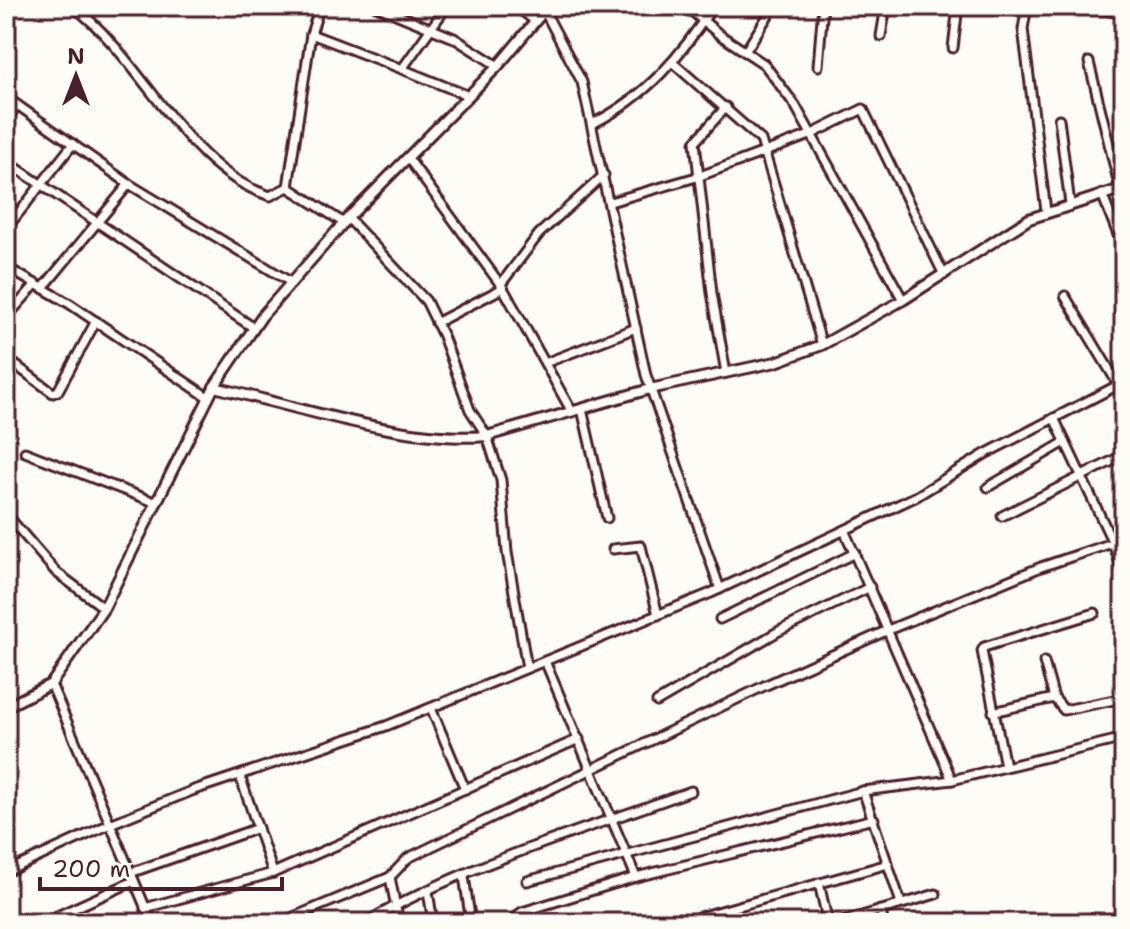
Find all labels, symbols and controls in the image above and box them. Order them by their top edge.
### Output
north arrow [36,36,116,116]
text: N [67,42,85,71]
scale bar [40,841,282,891]
text: 200 m [52,853,130,885]

